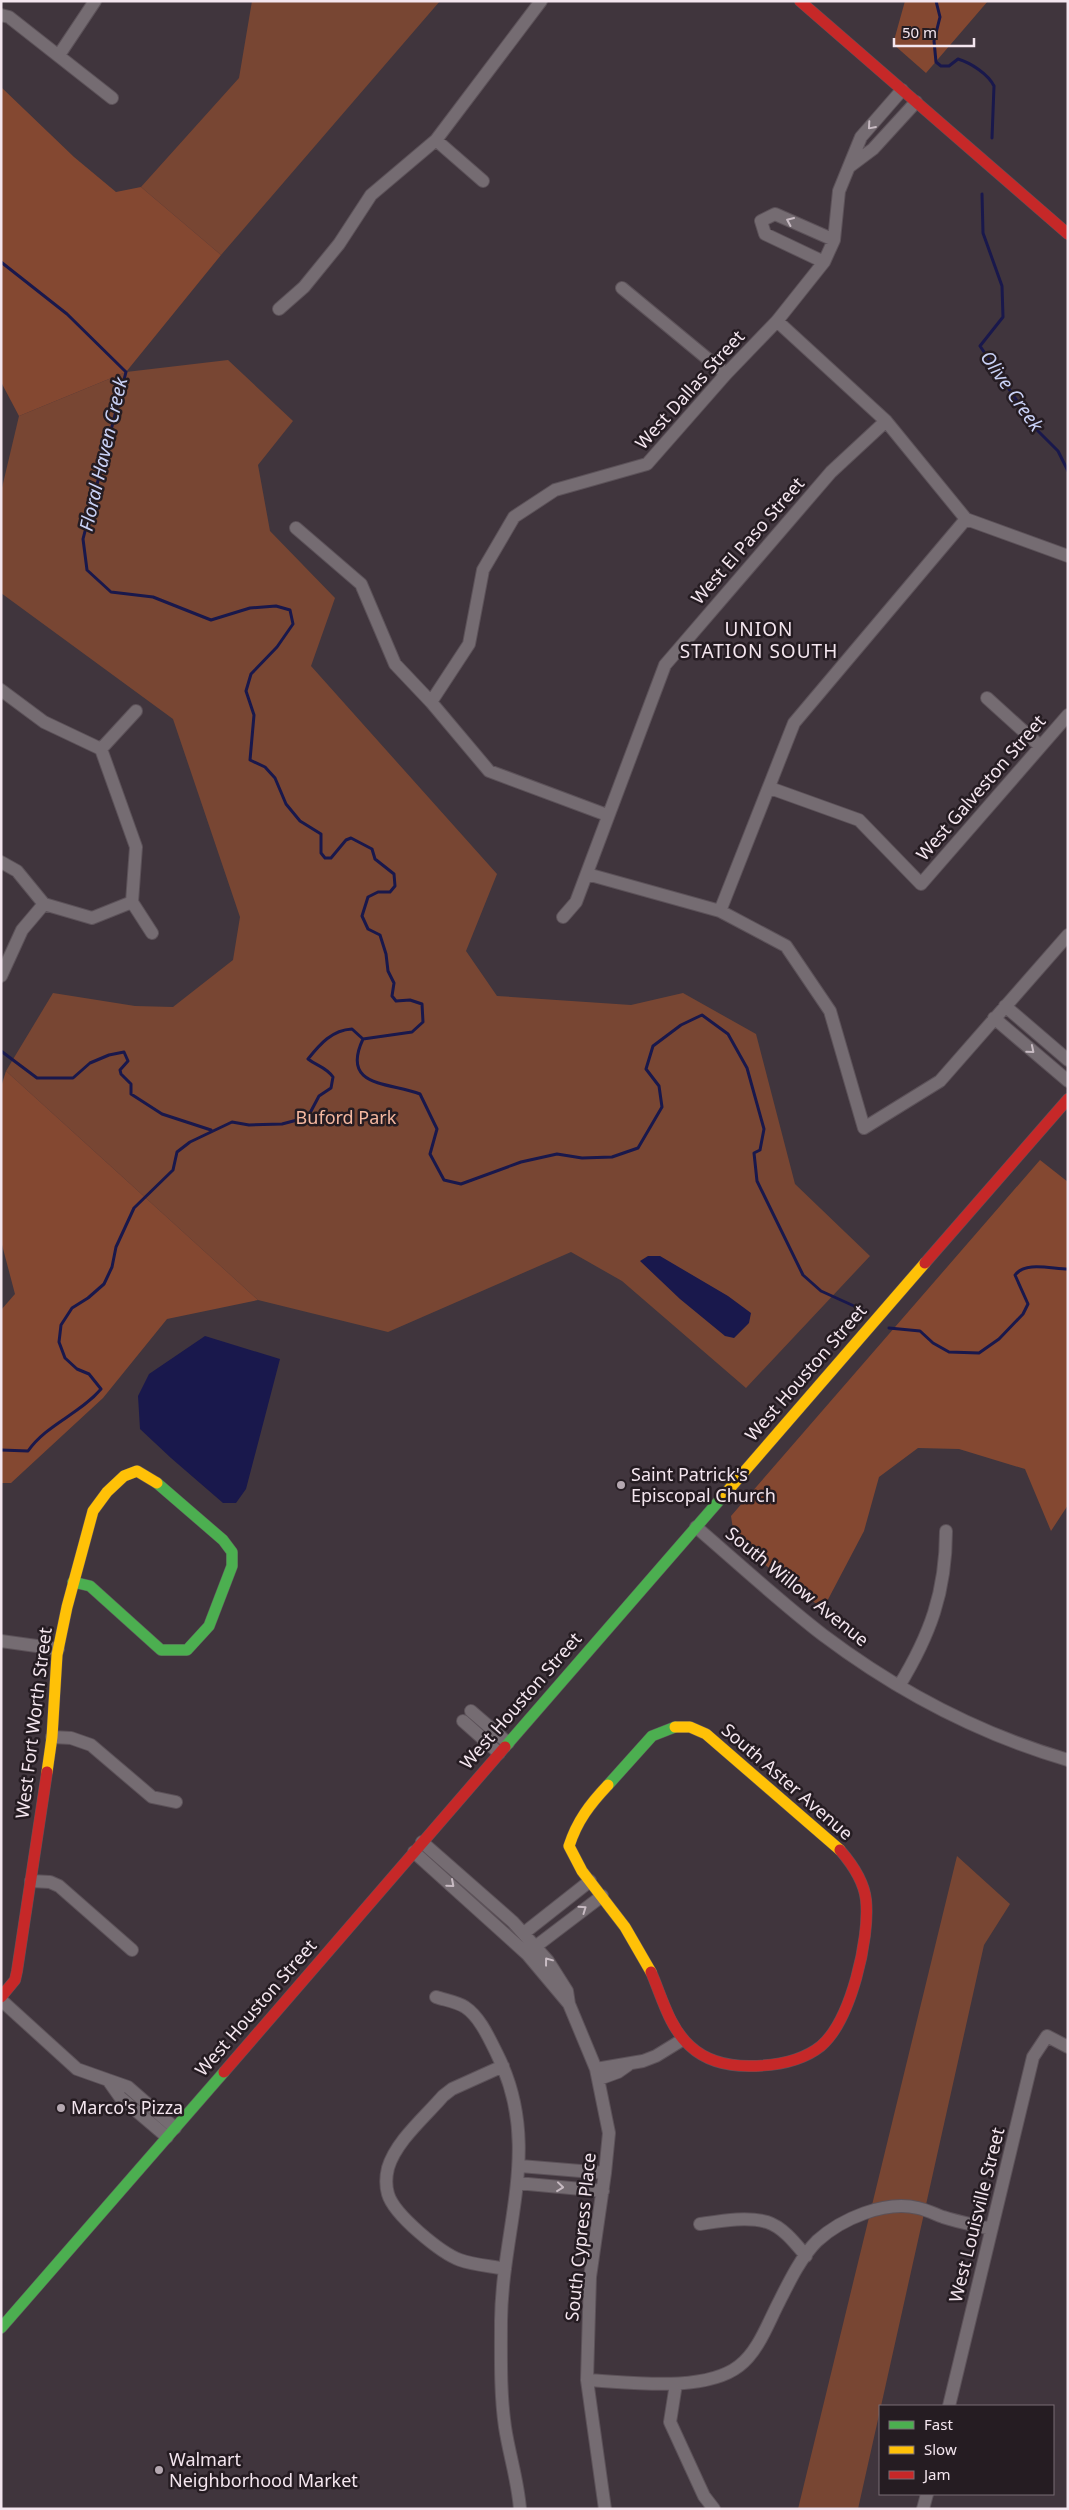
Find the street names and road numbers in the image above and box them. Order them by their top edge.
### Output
street label: West Dallas Street [629,324,750,454]
street label: West El Paso Street [685,471,809,609]
street label: West Galveston Street [910,709,1050,865]
street label: West Houston Street [739,1299,872,1446]
street label: South Willow Avenue [721,1521,874,1651]
street label: West Fort Worth Street [9,1625,57,1820]
street label: West Houston Street [454,1627,587,1774]
street label: South Aster Avenue [717,1718,858,1845]
street label: West Houston Street [189,1934,322,2081]
street label: West Louisville Street [943,2124,1009,2305]
street label: South Cypress Place [559,2151,601,2322]

